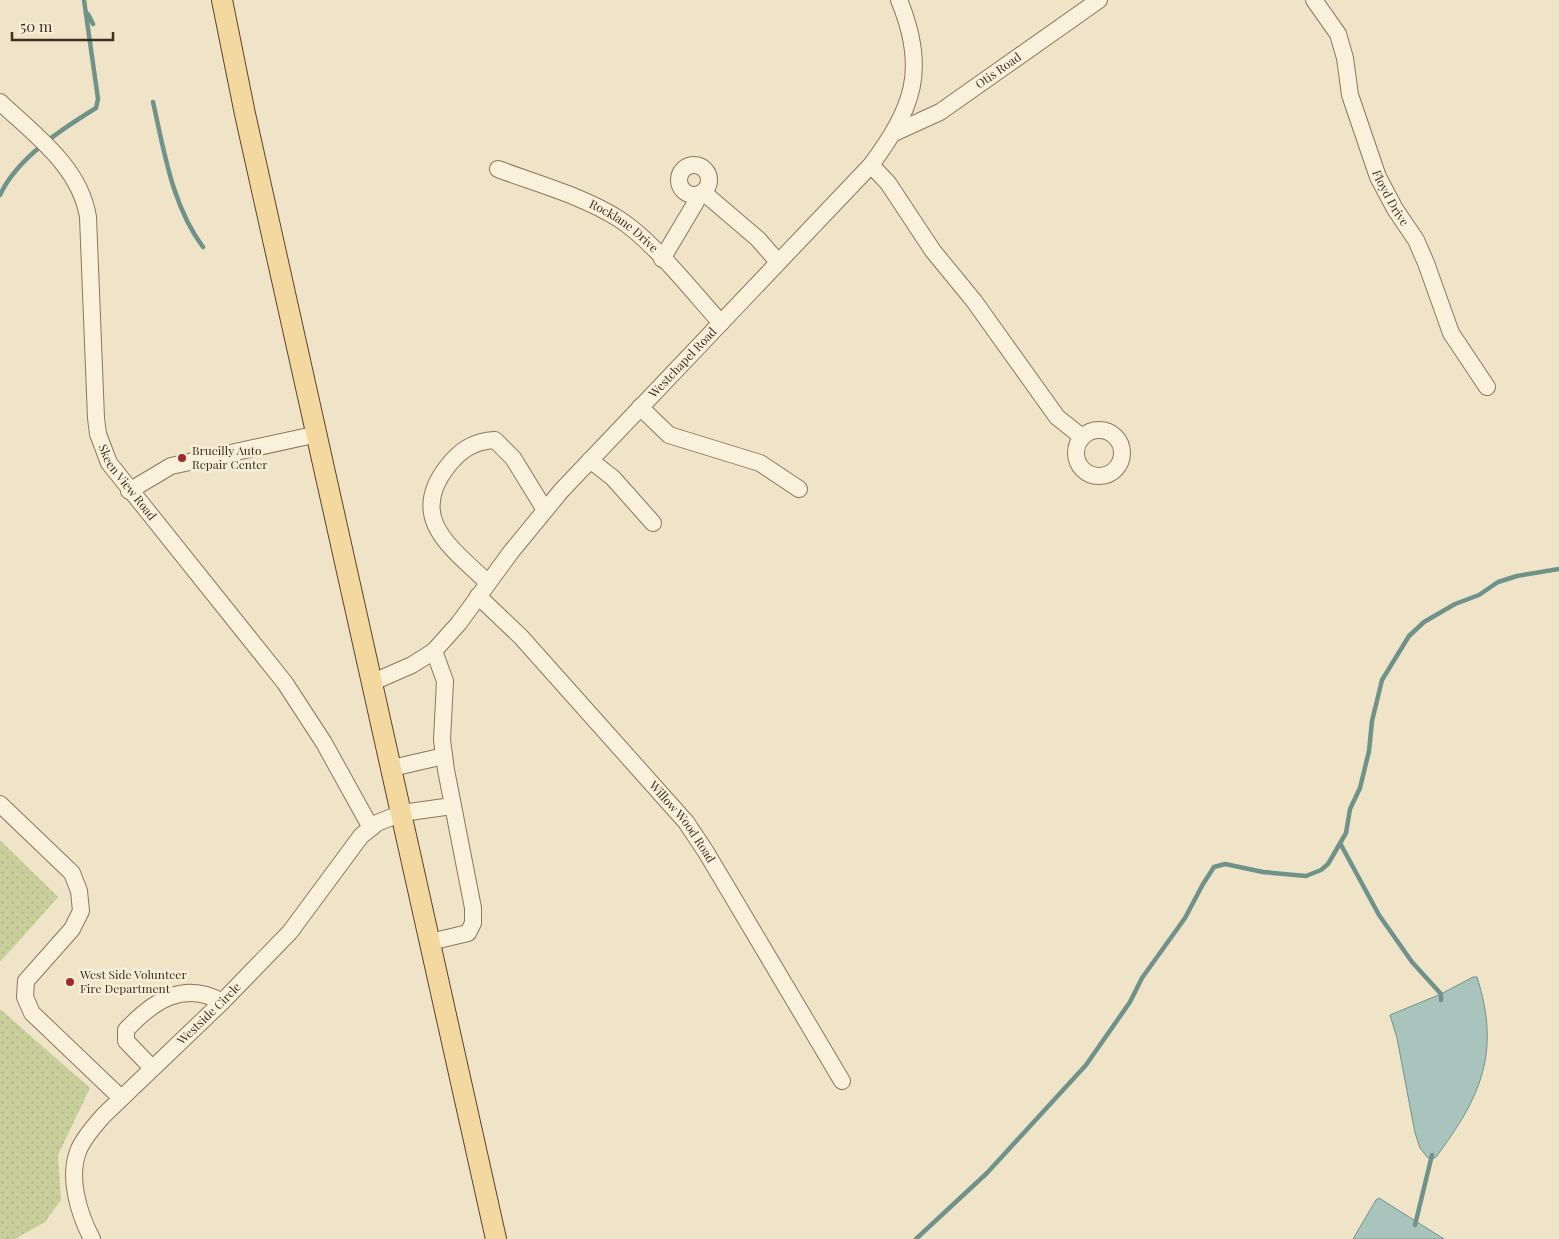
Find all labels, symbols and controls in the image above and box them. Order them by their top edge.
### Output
scale bar [12,10,114,42]
text: 50 m [20,16,53,36]
street label: Otis Road [972,48,1024,92]
street label: Floyd Drive [1369,168,1413,229]
street label: Rocklane Drive [587,195,662,255]
street label: Westchapel Road [644,323,720,401]
street label: Skeen View Road [96,442,161,523]
place label: Brueilly Auto Repair Center [192,442,268,472]
marker: Brueilly Auto Repair Center [176,452,188,464]
street label: Willow Wood Road [645,776,720,865]
place label: West Side Volunteer Fire Department [79,966,187,996]
marker: West Side Volunteer Fire Department [64,976,76,988]
street label: Westside Circle [173,978,244,1048]

